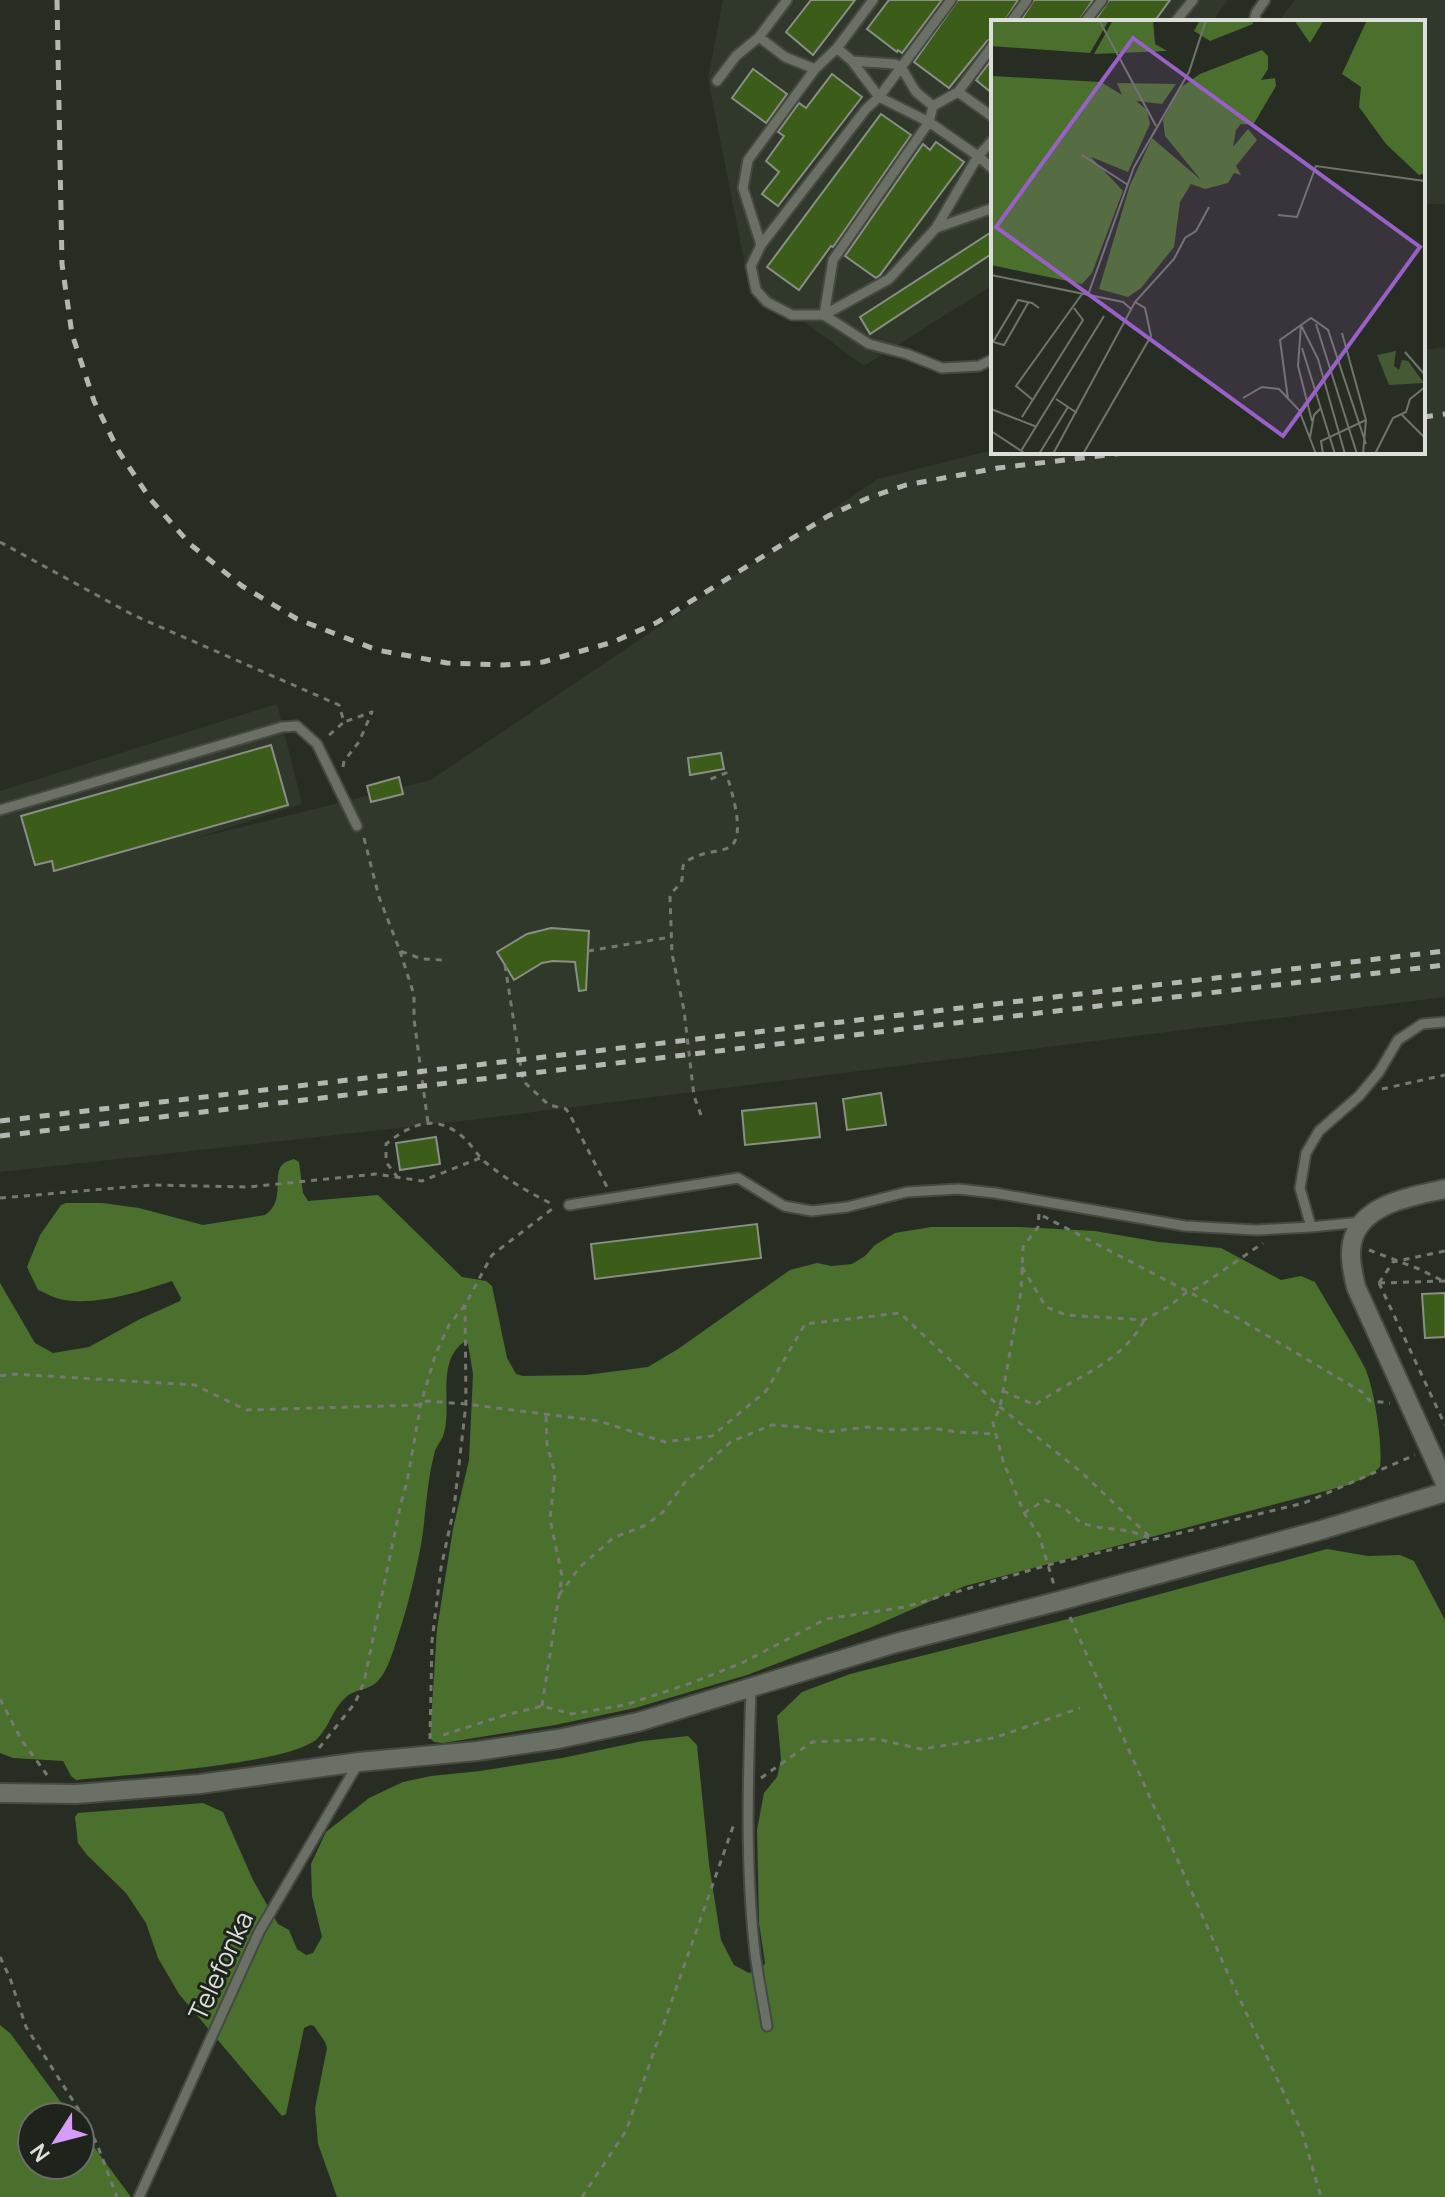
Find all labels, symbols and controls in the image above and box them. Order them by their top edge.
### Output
inset map [991,20,1425,454]
street label: Telefonka [179,1905,261,2026]
north arrow [16,2101,96,2181]
text: N [23,2138,57,2168]

